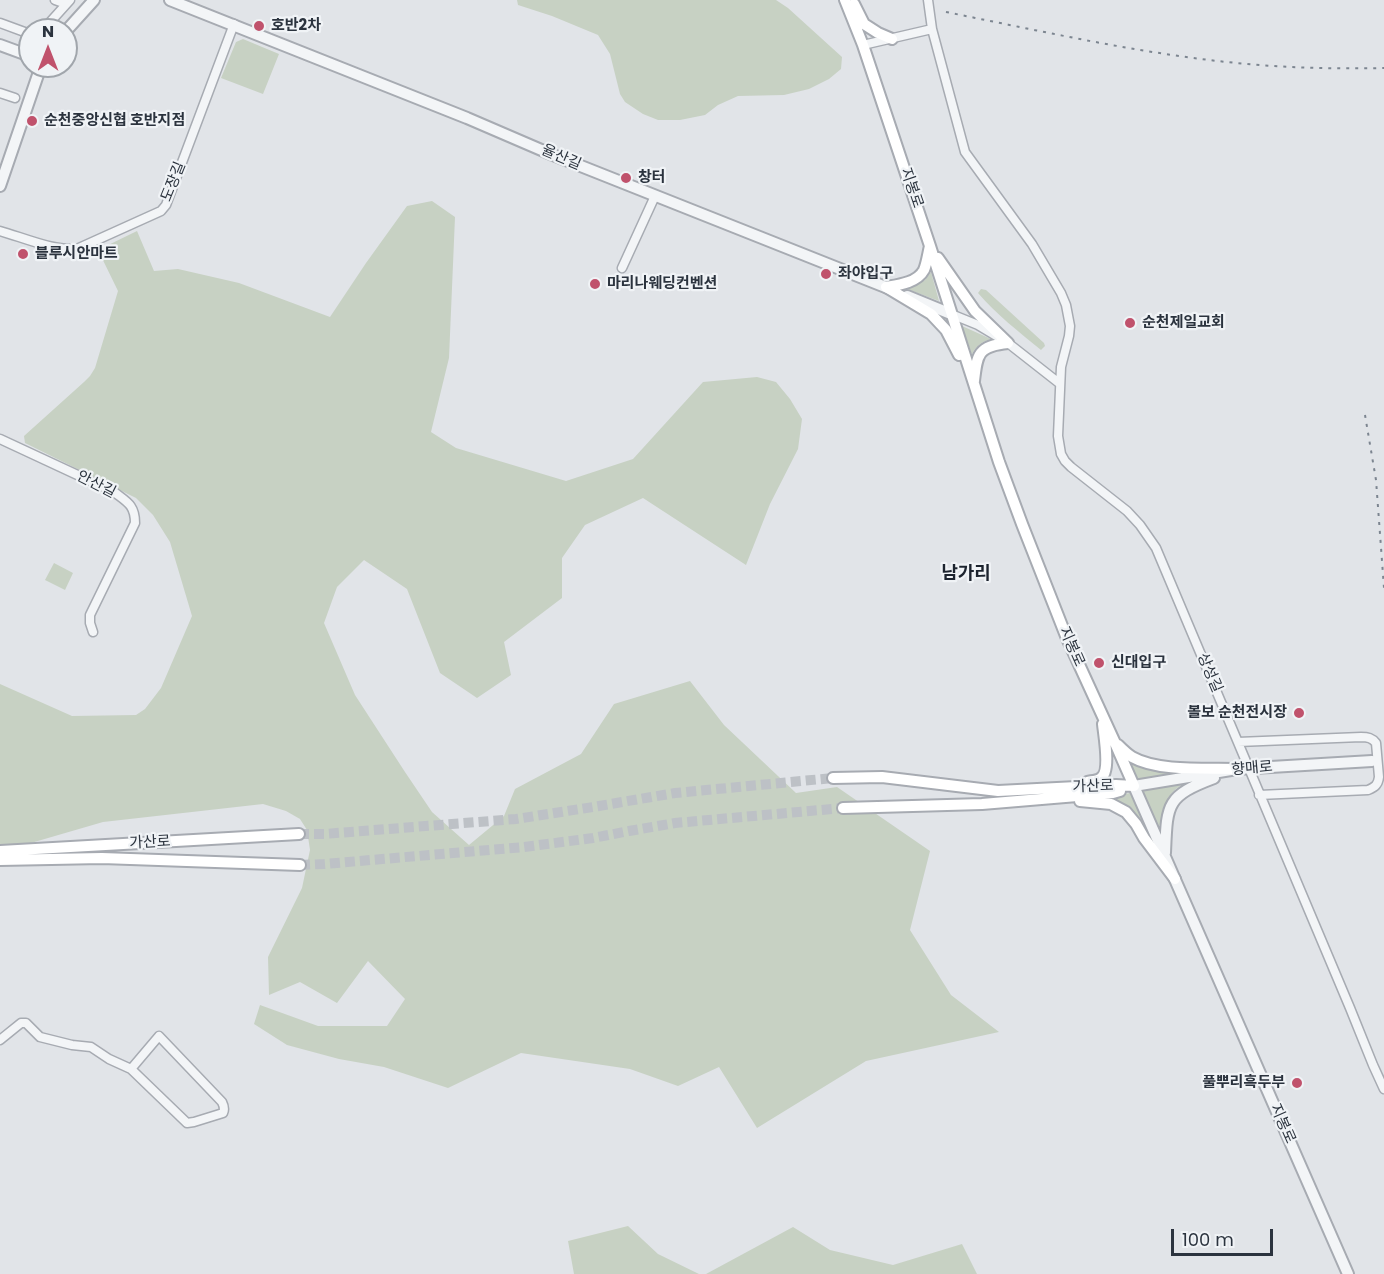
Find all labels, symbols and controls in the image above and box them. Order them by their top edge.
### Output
place label: 호반2차 [271,17,321,35]
north arrow [18,18,78,78]
marker: 호반2차 [252,19,266,33]
text: N [42,20,54,43]
place label: 순천중앙신협 호반지점 [44,112,185,130]
marker: 순천중앙신협 호반지점 [25,114,39,128]
street label: 율산길 [538,142,584,174]
street label: 도장길 [158,159,190,205]
street label: 지봉로 [896,165,926,211]
place label: 창터 [638,169,666,187]
marker: 창터 [619,171,633,185]
place label: 블루시안마트 [35,245,118,263]
marker: 블루시안마트 [16,247,30,261]
place label: 좌야입구 [838,265,893,283]
marker: 좌야입구 [819,267,833,281]
place label: 마리나웨딩컨벤션 [607,275,717,293]
marker: 마리나웨딩컨벤션 [588,277,602,291]
place label: 순천제일교회 [1142,314,1225,332]
marker: 순천제일교회 [1123,316,1137,330]
street label: 안산길 [73,468,119,502]
district label: 남가리 [941,563,991,585]
street label: 지봉로 [1054,624,1088,670]
street label: 상성길 [1193,650,1225,696]
place label: 신대입구 [1111,654,1166,672]
marker: 신대입구 [1092,656,1106,670]
place label: 볼보 순천전시장 [1187,704,1287,722]
marker: 볼보 순천전시장 [1292,706,1306,720]
street label: 향매로 [1231,758,1273,780]
street label: 가산로 [1072,777,1114,797]
street label: 가산로 [129,833,171,853]
place label: 풀뿌리흑두부 [1202,1074,1285,1092]
marker: 풀뿌리흑두부 [1290,1076,1304,1090]
street label: 지봉로 [1265,1101,1299,1147]
scale bar [1174,1217,1276,1255]
text: 100 m [1182,1227,1234,1252]

